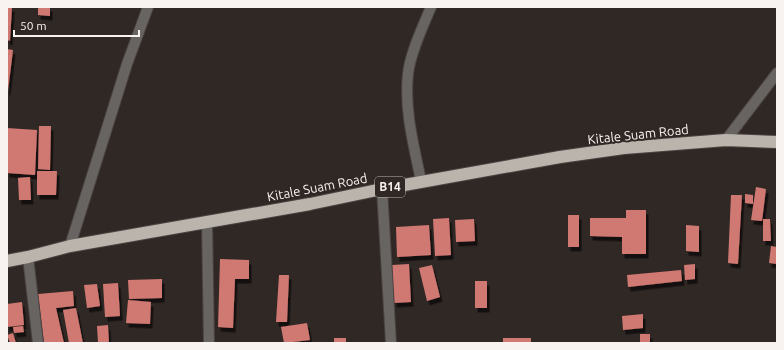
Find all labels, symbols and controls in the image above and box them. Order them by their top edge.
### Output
scale bar [14,12,139,38]
text: 50 m [20,19,47,32]
street label: Kitale Suam Road [587,122,689,146]
street label: Kitale Suam Road [266,170,368,204]
road number: B14 [375,177,405,197]

